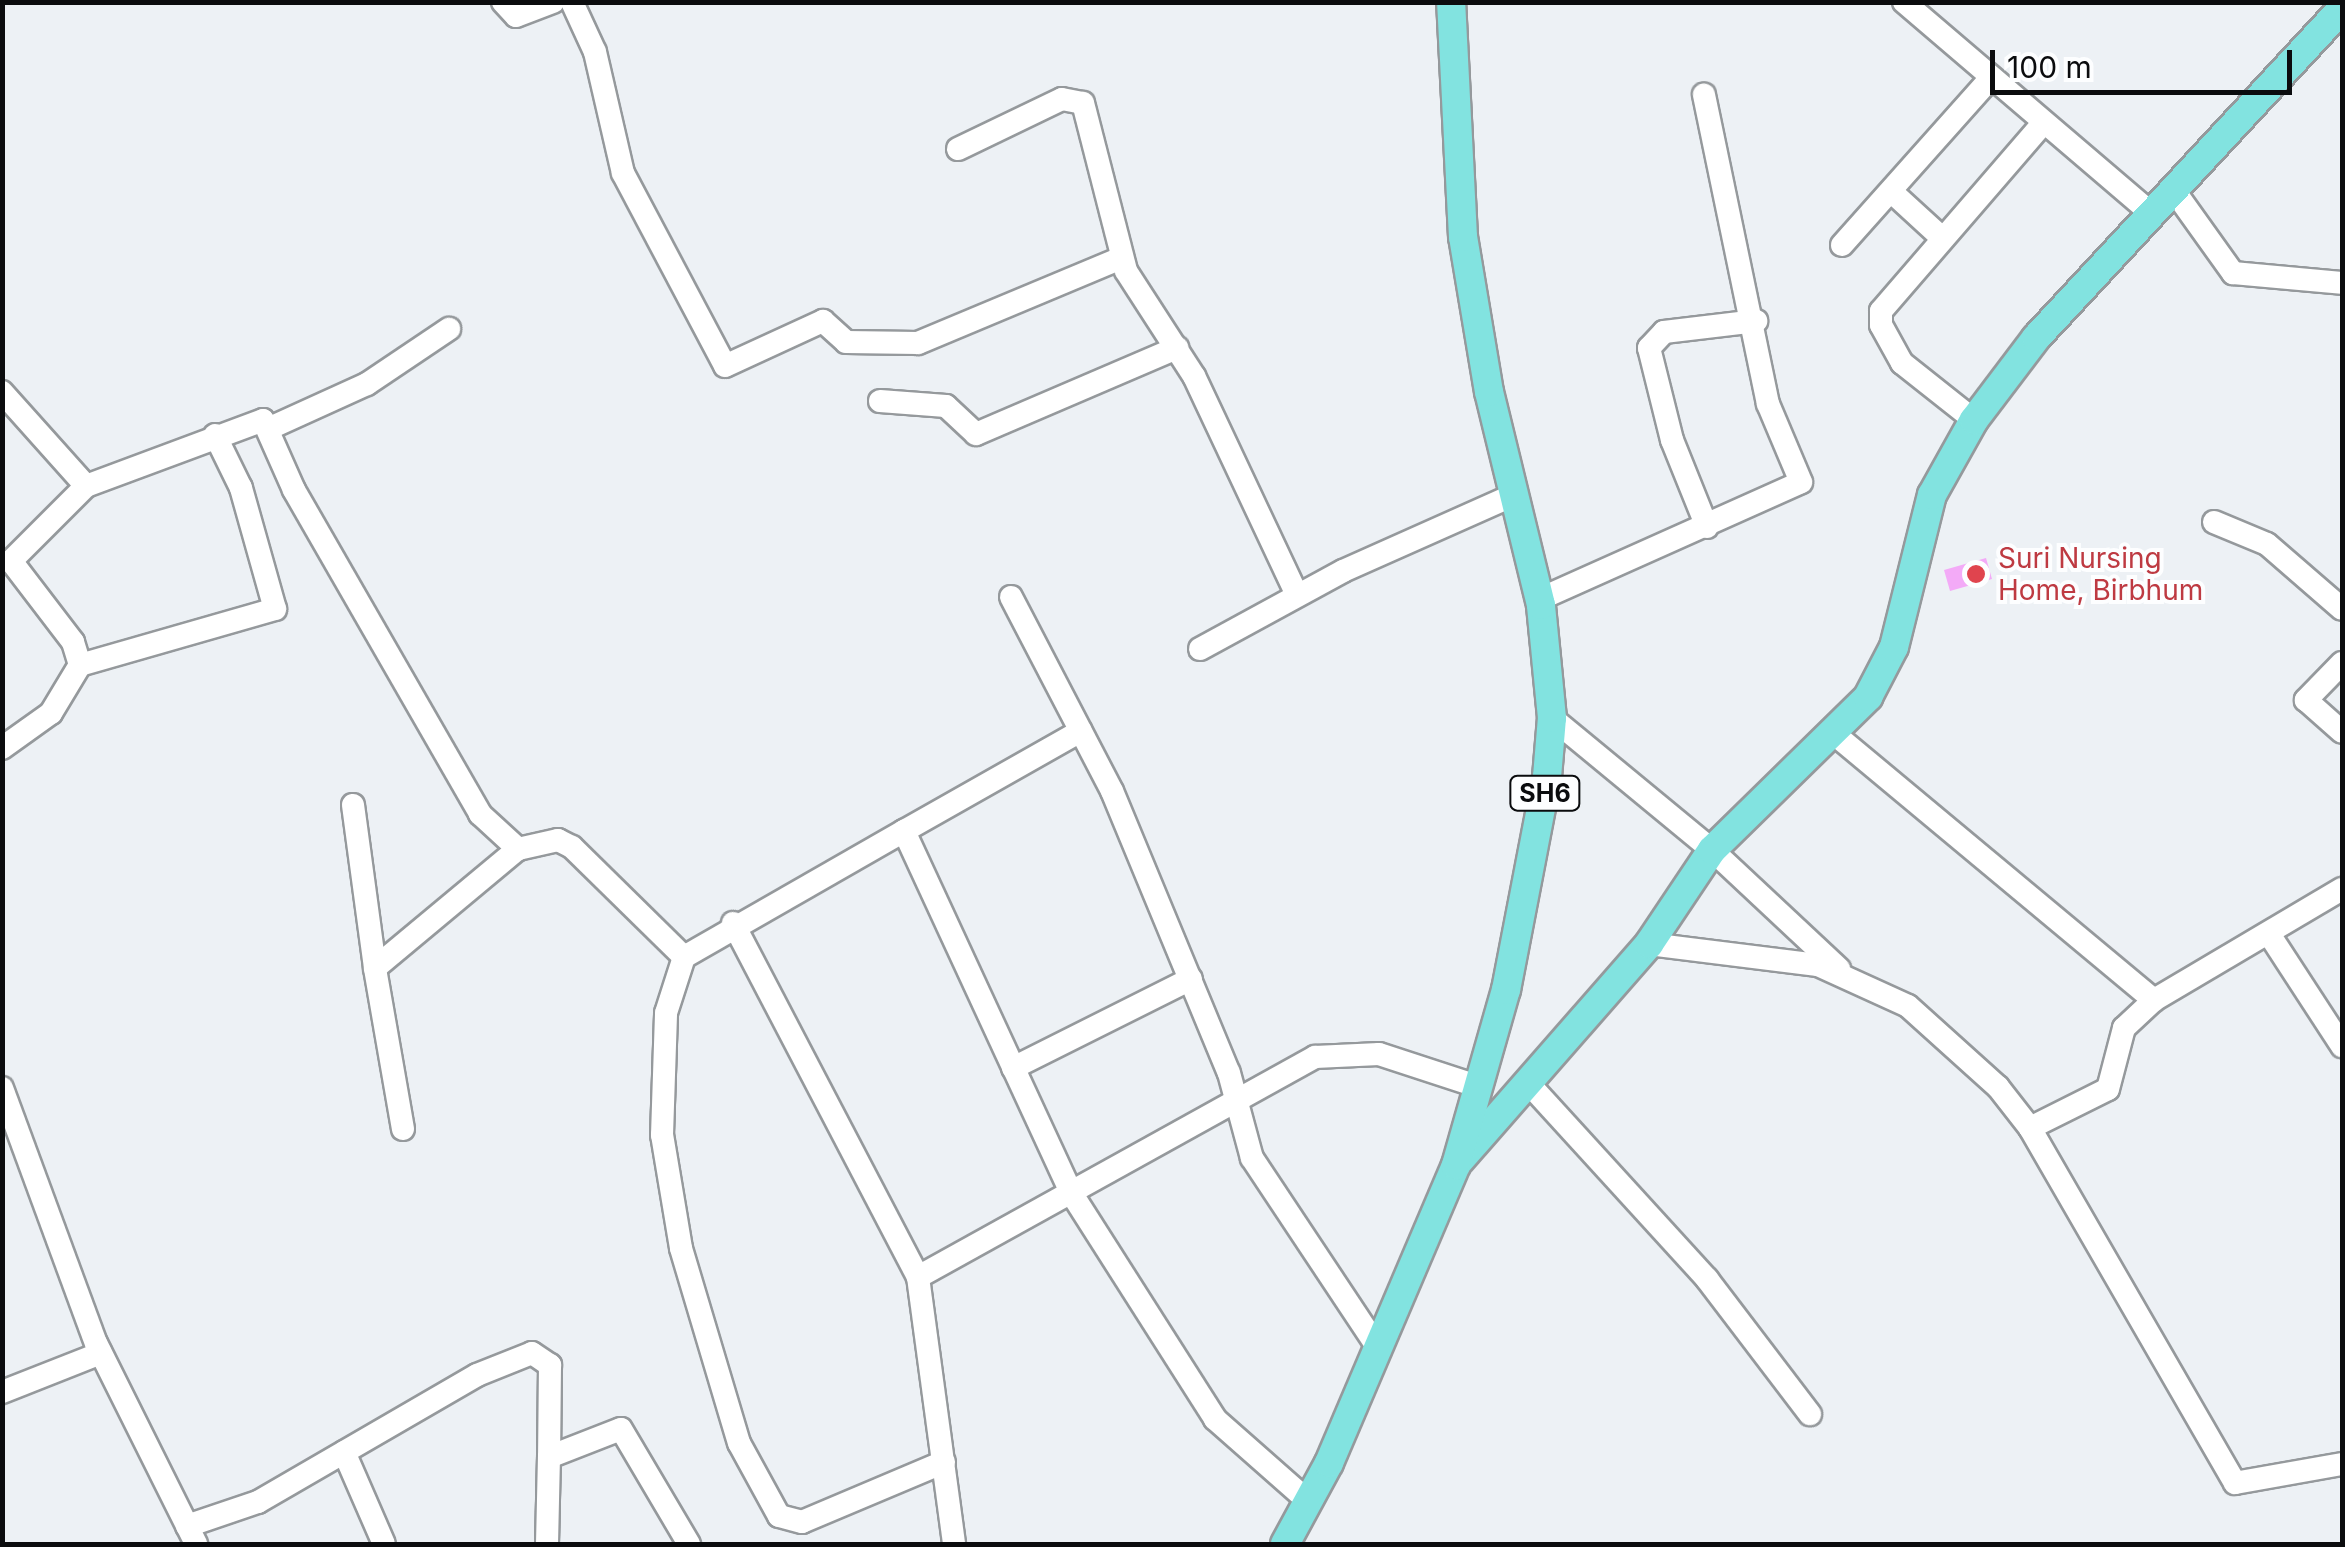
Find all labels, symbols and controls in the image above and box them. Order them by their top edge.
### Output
scale bar [1995,30,2298,92]
text: 100 m [2007,49,2092,85]
place label: Suri Nursing Home, Birbhum [1998,541,2203,607]
marker: Suri Nursing Home, Birbhum [1963,561,1989,587]
road number: SH6 [1508,773,1582,813]

